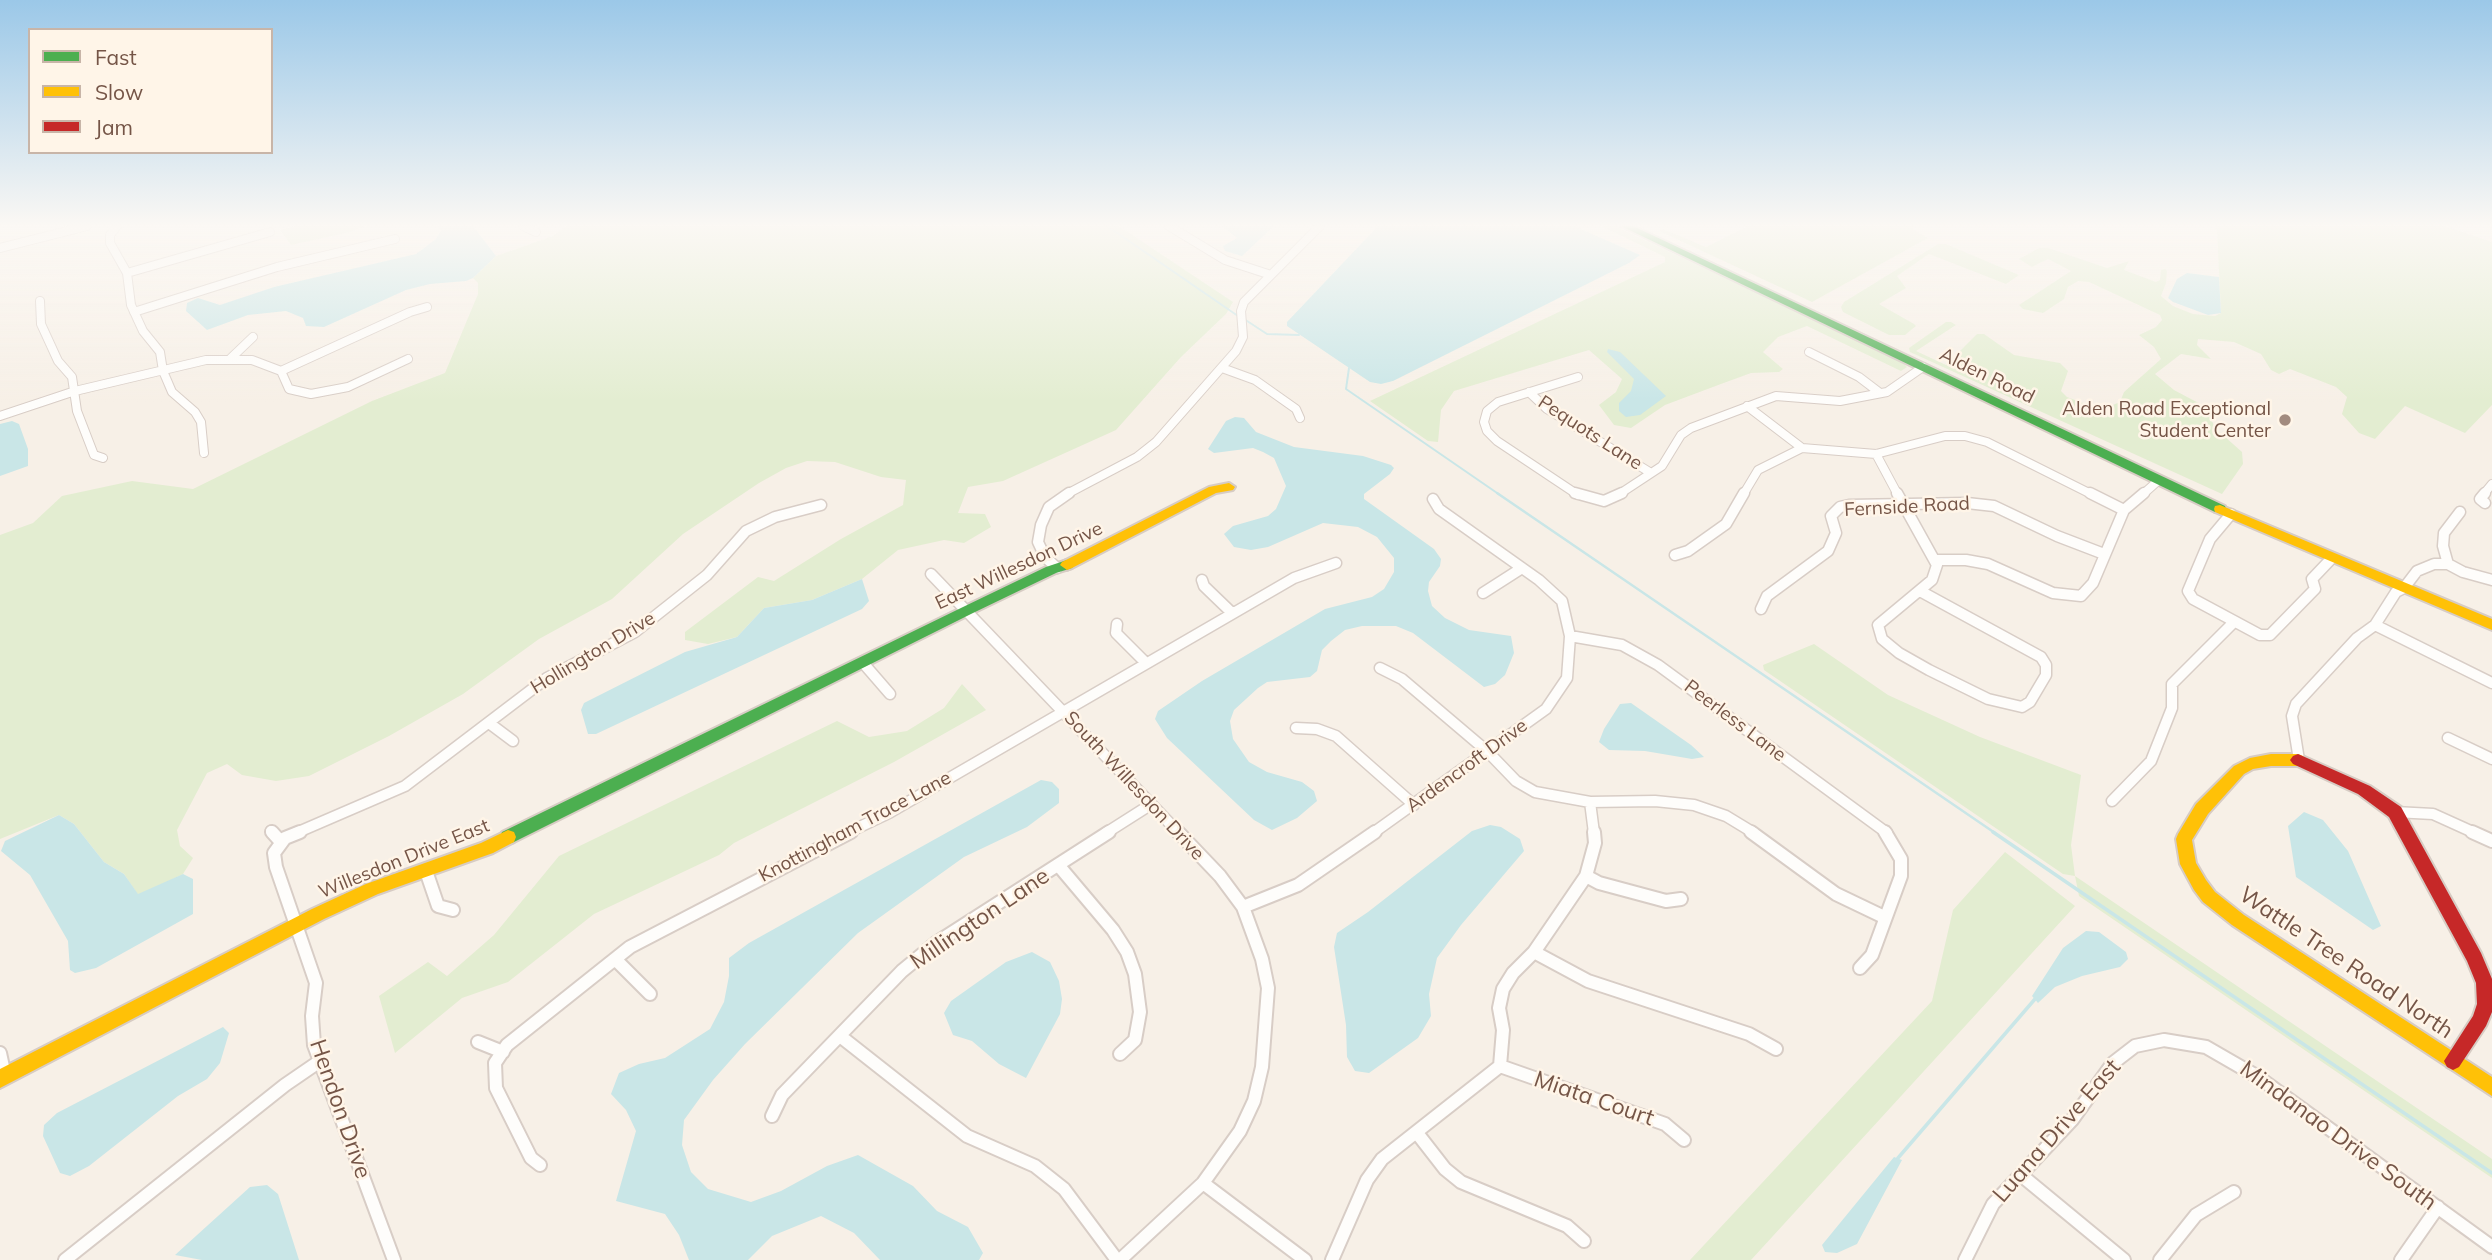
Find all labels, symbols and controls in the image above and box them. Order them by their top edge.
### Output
legend [28,28,273,154]
text: Fast [95,44,137,70]
text: Slow [95,79,143,105]
text: Jam [95,114,133,140]
street label: Alden Road [1936,343,2038,409]
street label: Pequots Lane [1534,391,1646,475]
place label: Alden Road Exceptional Student Center [2062,398,2271,442]
marker: Alden Road Exceptional Student Center [2277,412,2293,428]
street label: Fernside Road [1844,492,1970,522]
street label: East Willesdon Drive [932,517,1106,615]
street label: Hollington Drive [527,607,659,699]
street label: Peerless Lane [1680,675,1790,767]
street label: South Willesdon Drive [1059,707,1209,865]
street label: Ardencroft Drive [1402,714,1532,818]
street label: Knottingham Trace Lane [755,767,955,887]
street label: Willesdon Drive East [315,814,493,904]
street label: Millington Lane [905,862,1055,976]
street label: Wattle Tree Road North [2234,881,2458,1045]
street label: Hendon Drive [303,1036,377,1182]
street label: Luana Drive East [1987,1054,2127,1208]
street label: Mindanao Drive South [2234,1055,2442,1217]
street label: Miata Court [1530,1066,1658,1132]

